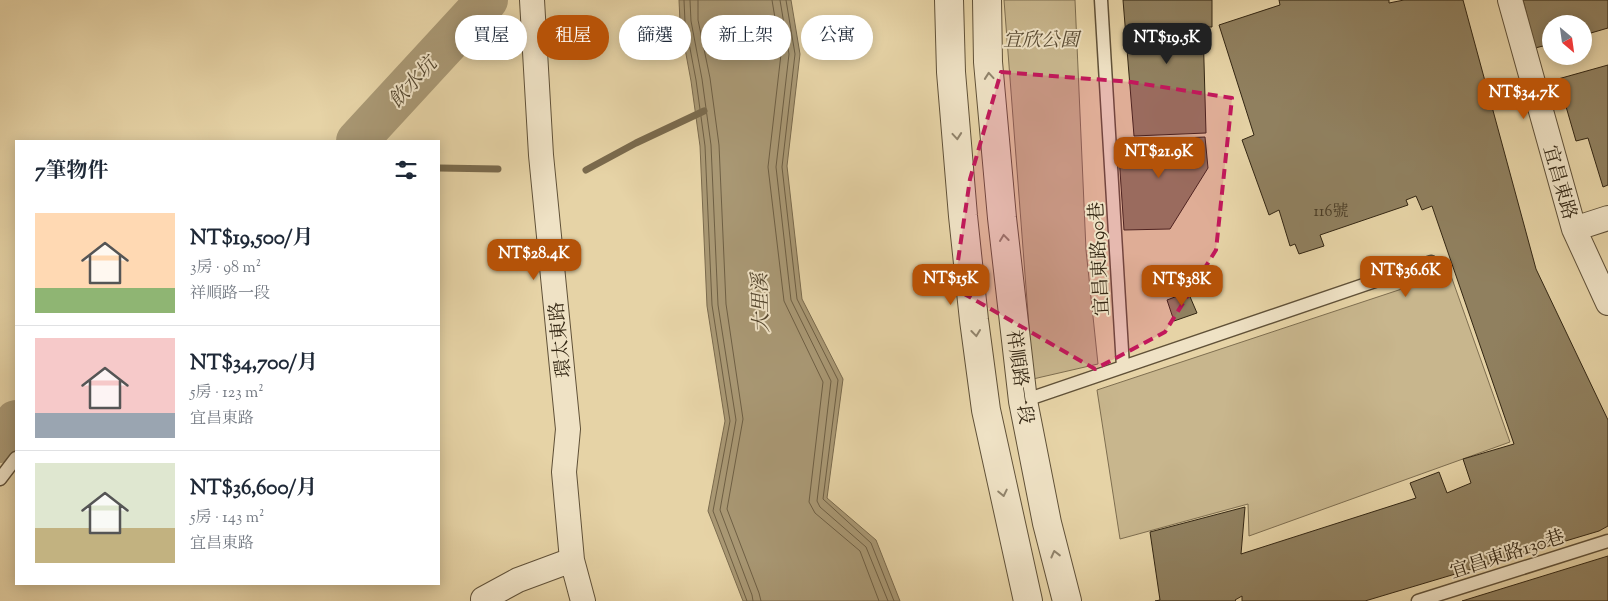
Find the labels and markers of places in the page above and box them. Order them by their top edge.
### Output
pin: NT$19.5K [1115,22,1219,65]
pin: NT$34.7K [1472,78,1576,120]
pin: NT$21.9K [1107,136,1211,179]
pin: NT$28.4K [482,238,586,281]
pin: NT$36.6K [1354,256,1458,298]
pin: NT$15K [910,264,992,306]
pin: NT$38K [1141,264,1223,307]

